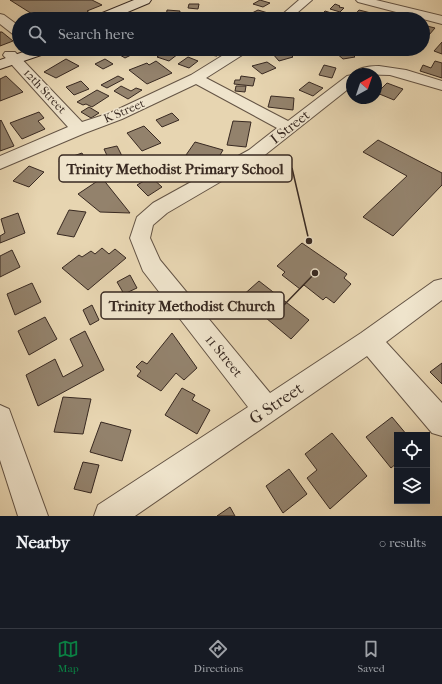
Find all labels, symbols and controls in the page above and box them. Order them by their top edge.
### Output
search box [12,12,430,56]
icon: search [26,23,48,45]
text: Search here [58,25,134,43]
street label: 12th Street [21,66,70,117]
north arrow [346,68,382,104]
street label: K Street [101,96,147,126]
street label: I Street [267,106,313,148]
callout: Trinity Methodist Primary School [59,155,292,182]
text: Trinity Methodist Primary School [65,160,284,178]
callout: Trinity Methodist Church [101,292,284,319]
text: Trinity Methodist Church [108,297,276,315]
street label: 11 Street [202,331,246,381]
street label: G Street [245,378,307,428]
map controls [394,432,430,504]
button: locate [394,432,430,468]
button: layers [394,468,430,504]
text: Nearby [16,532,70,552]
text: 0 results [379,535,426,550]
tab: Map [57,638,79,675]
tab: Directions [194,638,243,675]
tab: Saved [357,638,385,675]

